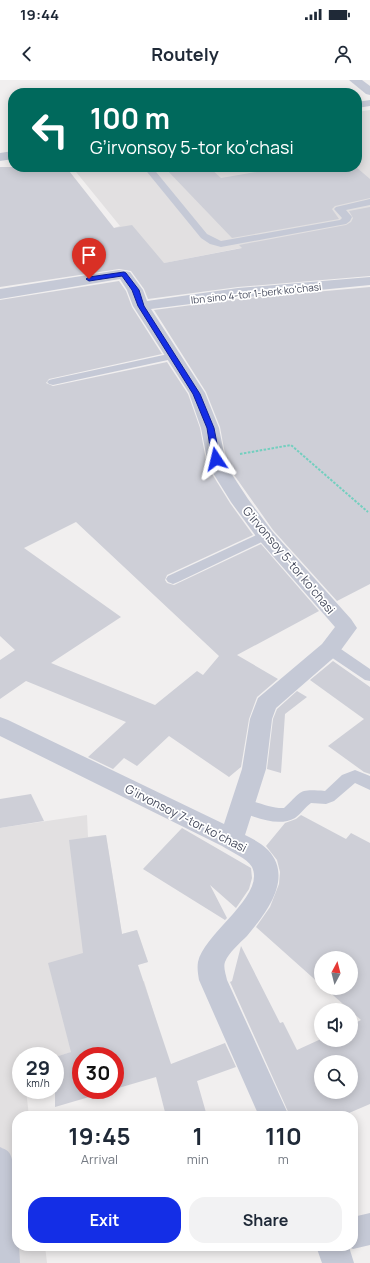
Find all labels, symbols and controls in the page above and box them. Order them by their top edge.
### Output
text: 19:44 [20,4,59,25]
text: Routely [151,42,219,66]
icon: back [16,43,38,65]
icon: person [332,43,354,65]
text: 100 m [90,99,170,137]
icon: left [24,104,76,156]
text: Gʼirvonsoy 5-tor koʼchasi [90,135,294,159]
pin [72,238,106,279]
icon: arrive [78,244,100,266]
street label: Ibn sino 4-tor 1-berk koʼchasi [190,279,322,307]
position arrow [195,438,237,480]
street label: Gʼirvonsoy 5-tor koʼchasi [239,503,339,617]
street label: Gʼirvonsoy 7-tor koʼchasi [122,780,250,856]
north arrow [314,951,358,995]
map controls [314,951,358,1099]
button: sound [314,1003,358,1047]
speed limit sign: 30 [72,1047,124,1099]
text: 29 [26,1054,50,1081]
button: search [314,1055,358,1099]
text: km/h [26,1076,50,1090]
text: 19:45 [68,1119,131,1152]
text: 1 [192,1119,203,1152]
text: 110 [265,1119,302,1152]
text: Arrival [81,1150,118,1168]
text: min [187,1150,209,1168]
text: m [278,1150,289,1168]
button: Exit [28,1197,181,1243]
button: Share [189,1197,342,1243]

